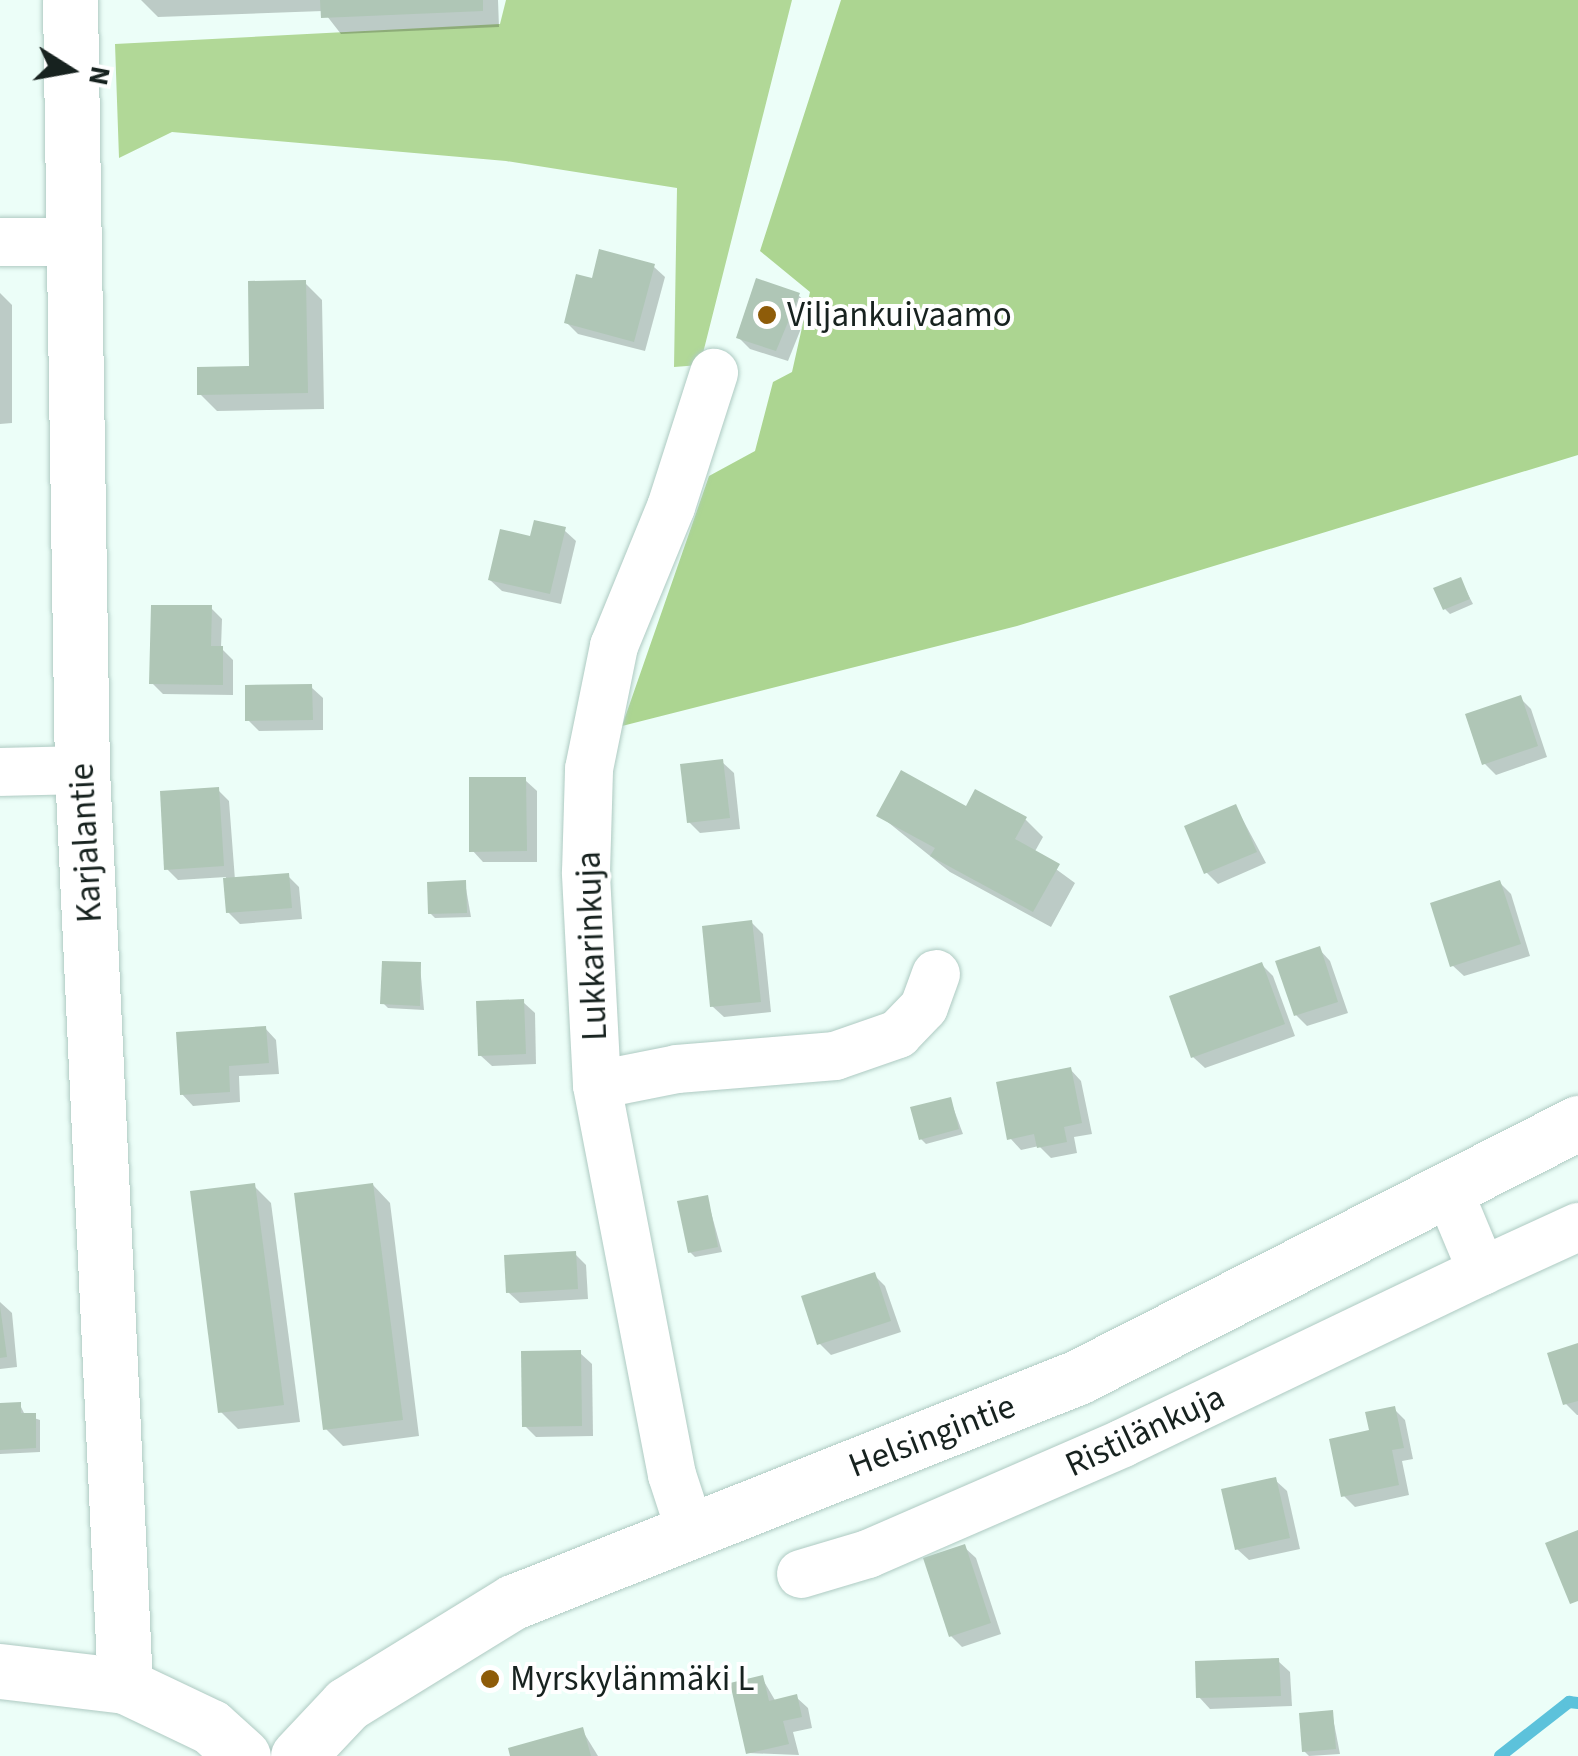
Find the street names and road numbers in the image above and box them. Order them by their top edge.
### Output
street label: Karjalantie [61,762,111,924]
street label: Lukkarinkuja [568,850,616,1042]
street label: Ristilänkuja [1059,1376,1231,1486]
street label: Helsingintie [843,1385,1021,1487]

